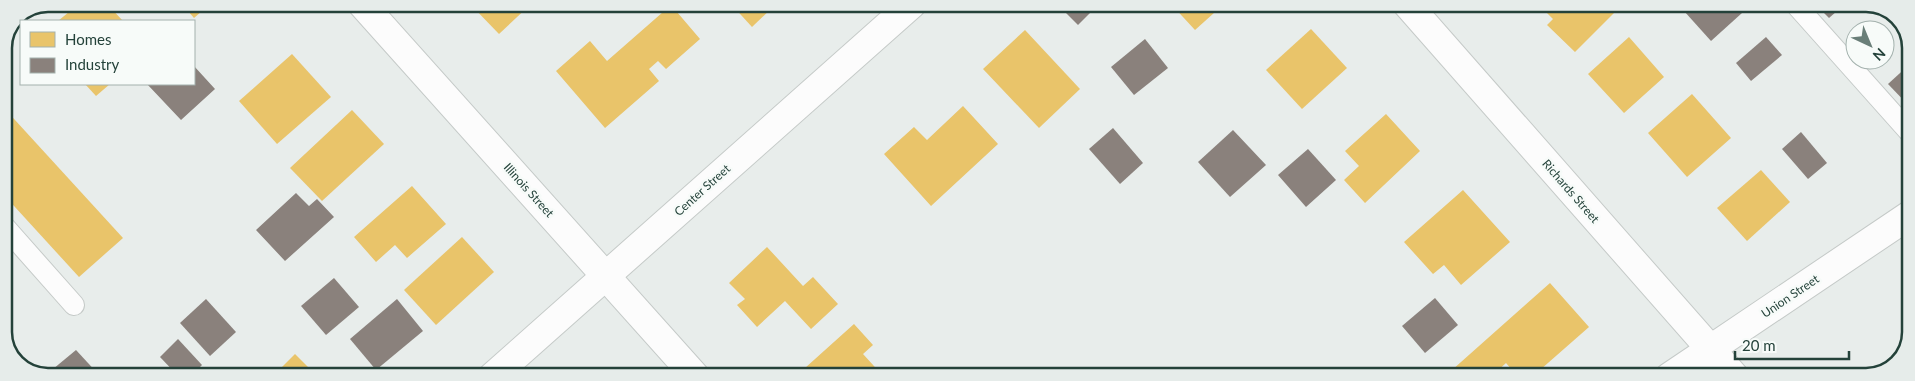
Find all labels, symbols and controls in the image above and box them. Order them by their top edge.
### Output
legend [20,20,195,85]
north arrow [1845,20,1895,70]
text: Homes [65,30,111,48]
text: N [1870,45,1889,65]
text: Industry [65,55,120,73]
street label: Richards Street [1539,156,1603,226]
street label: Illinois Street [501,160,558,221]
street label: Center Street [671,160,734,219]
street label: Union Street [1758,271,1822,321]
scale bar [1735,328,1849,360]
text: 20 m [1742,336,1776,354]

